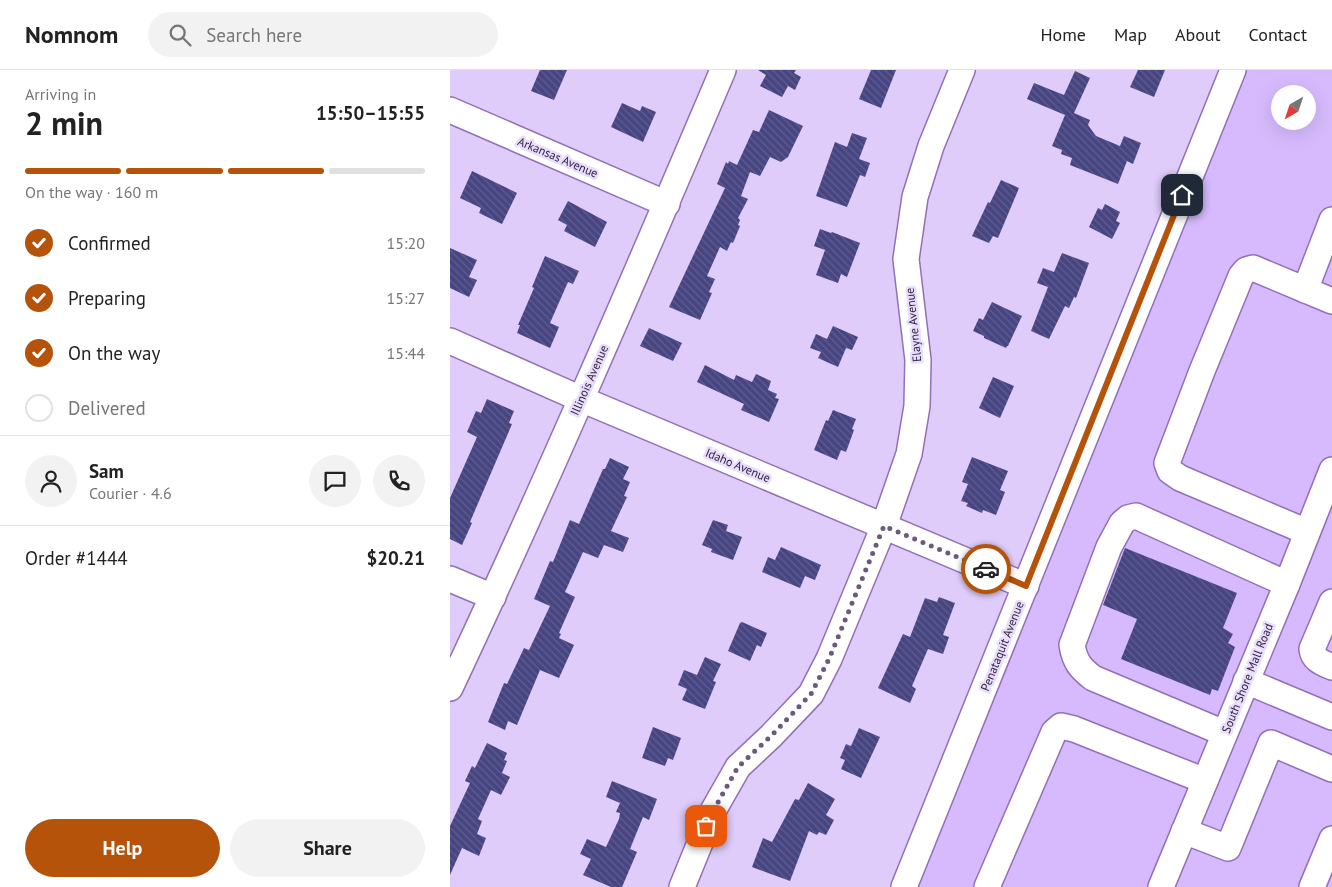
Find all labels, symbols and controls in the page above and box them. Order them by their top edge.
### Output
search box [148,12,498,57]
text: Nomnom [25,19,118,50]
icon: search [166,21,194,49]
text: Search here [206,23,302,47]
text: Home [1040,23,1086,46]
text: Map [1114,23,1147,46]
text: About [1175,23,1221,46]
text: Contact [1249,23,1307,46]
text: Arriving in [25,84,96,104]
north arrow [1271,85,1316,130]
map controls [1271,85,1316,130]
text: 15:50–15:55 [316,101,425,125]
text: 2 min [25,102,103,144]
street label: Arkansas Avenue [516,133,600,181]
pin [1161,174,1203,216]
icon: home [1168,181,1196,209]
text: On the way · 160 m [25,182,158,202]
icon: check [25,229,53,257]
text: Confirmed [68,231,151,255]
text: 15:20 [387,233,425,253]
icon: check [25,284,53,312]
text: Preparing [68,286,146,310]
street label: Elayne Avenue [902,287,924,363]
text: 15:27 [387,288,425,308]
icon: check [25,339,53,367]
text: On the way [68,341,160,365]
text: 15:44 [387,343,425,363]
street label: Illinois Avenue [567,343,611,417]
text: Delivered [68,396,146,420]
street label: Idaho Avenue [703,445,773,485]
button: person [25,455,77,507]
button: chat [309,455,361,507]
button: phone [373,455,425,507]
text: Sam [89,459,124,483]
text: Courier · 4.6 [89,483,172,503]
courier [961,544,1011,594]
text: Order #1444 [25,546,128,570]
text: $20.21 [366,546,425,570]
icon: car [972,555,1000,583]
street label: Penataquit Avenue [977,599,1027,693]
street label: South Shore Mall Road [1218,621,1276,735]
pin [685,805,727,847]
icon: bag [692,812,720,840]
button: Help [25,819,220,877]
button: Share [230,819,425,877]

